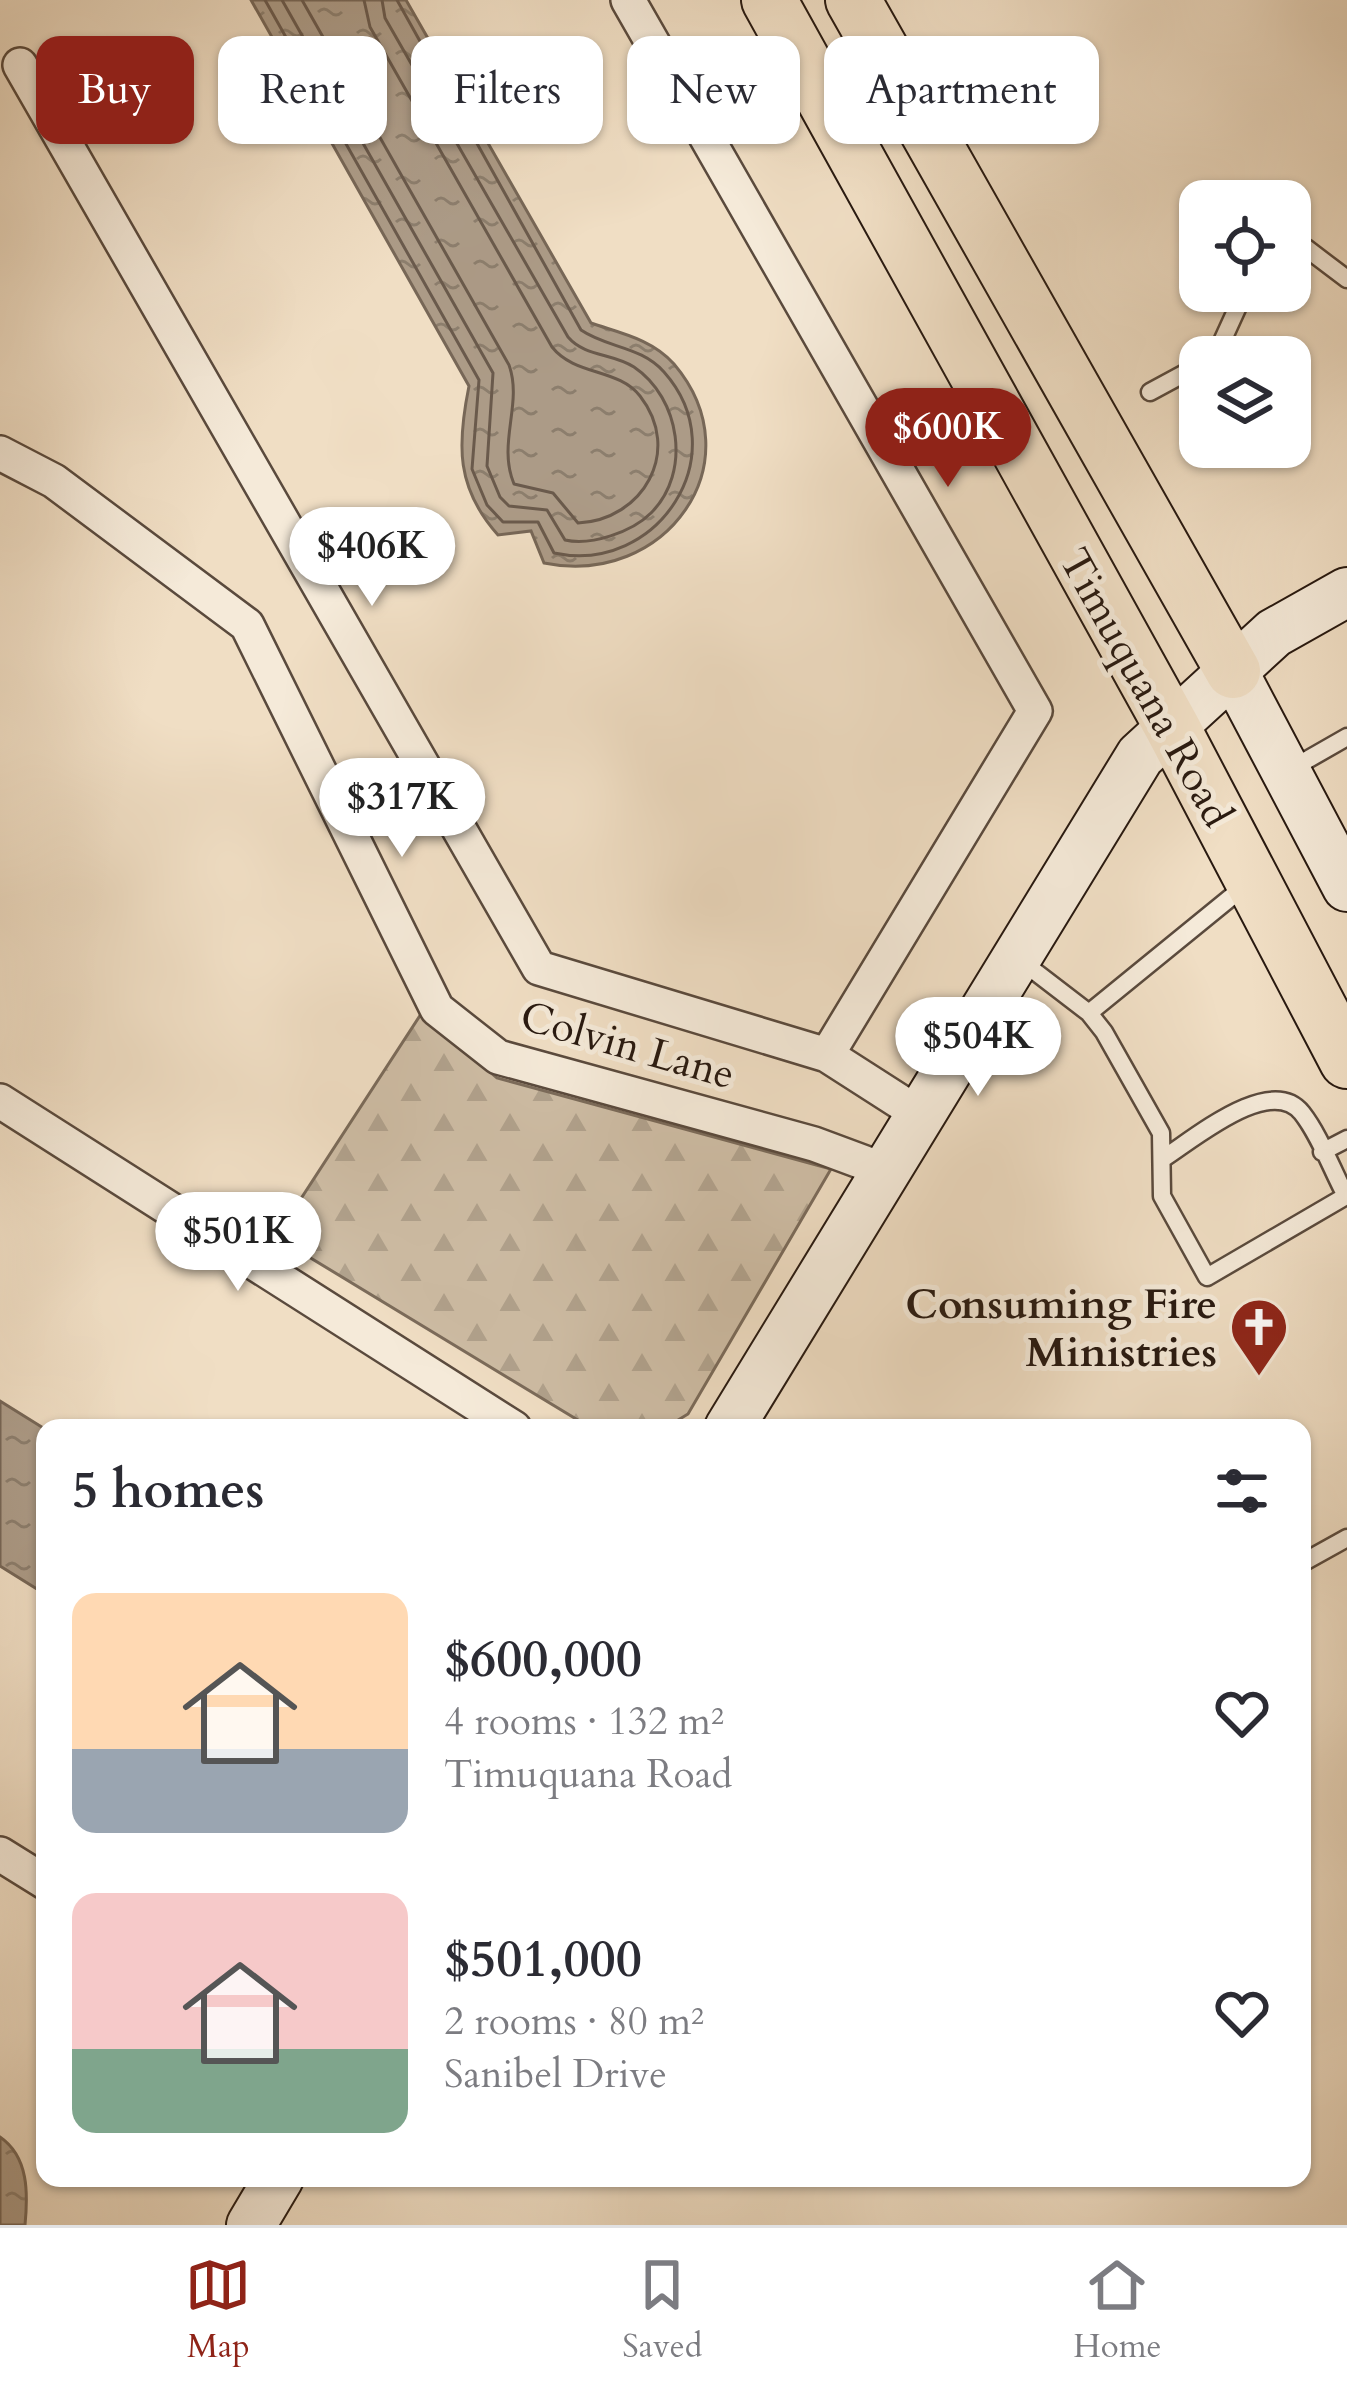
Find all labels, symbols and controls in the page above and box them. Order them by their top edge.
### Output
chip: Buy [36,36,194,144]
chip: Rent [218,36,387,144]
chip: Filters [411,36,603,144]
chip: New [627,36,800,144]
chip: Apartment [824,36,1099,144]
map controls [1179,180,1311,468]
button: locate [1179,180,1311,312]
button: layers [1179,336,1311,468]
pin: $600K [864,388,1032,490]
text: $600K [892,400,1004,453]
pin: $406K [288,507,456,609]
text: $406K [316,519,428,572]
street label: Timuquana Road [1046,538,1246,837]
pin: $317K [318,758,486,860]
text: $317K [346,770,458,823]
street label: Colvin Lane [514,988,741,1103]
pin: $504K [894,997,1062,1099]
text: $504K [922,1009,1034,1062]
pin: $501K [154,1192,322,1294]
text: $501K [182,1204,294,1257]
place label: Consuming Fire Ministries [905,1276,1217,1381]
church icon: Consuming Fire Ministries [1228,1296,1290,1378]
text: 5 homes [72,1456,264,1526]
icon: filters [1209,1458,1275,1524]
text: $600,000 [444,1625,642,1695]
icon: home [168,1641,312,1785]
icon: heart [1209,1680,1275,1746]
text: 4 rooms · 132 m² [444,1695,724,1748]
text: Timuquana Road [444,1748,732,1801]
text: $501,000 [444,1925,642,1995]
icon: home [168,1941,312,2085]
icon: heart [1209,1980,1275,2046]
text: 2 rooms · 80 m² [444,1995,704,2048]
text: Sanibel Drive [444,2048,667,2101]
tab: Map [185,2252,251,2369]
tab: Saved [622,2252,702,2369]
tab: Home [1073,2252,1162,2369]

